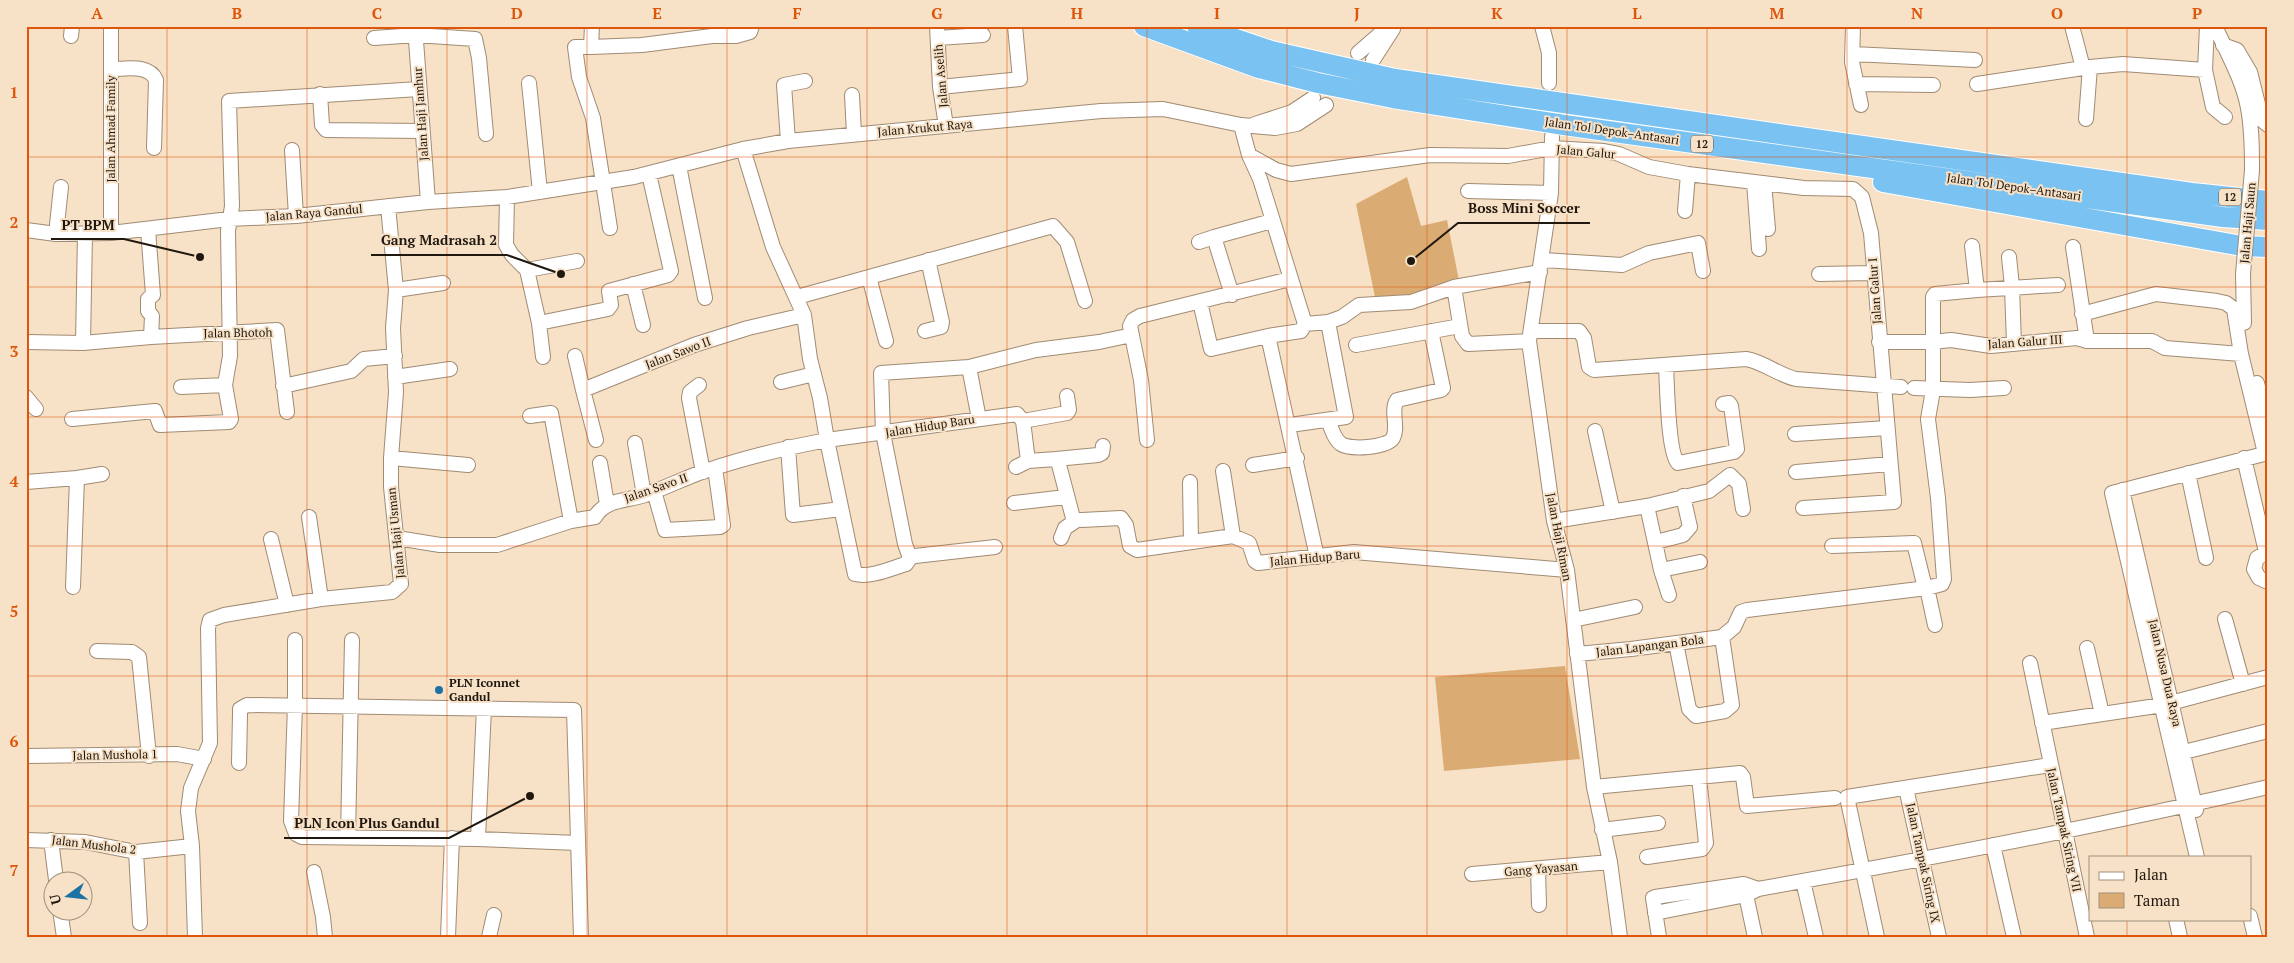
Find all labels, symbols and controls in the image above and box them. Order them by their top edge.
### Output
text: A [91,2,103,24]
text: B [232,2,242,24]
text: C [372,2,382,24]
text: D [511,2,523,24]
text: E [652,2,662,24]
text: F [792,2,802,24]
text: G [931,2,943,24]
text: H [1071,2,1083,24]
text: I [1214,2,1220,24]
text: J [1354,2,1360,24]
text: K [1491,2,1503,24]
text: L [1632,2,1642,24]
text: M [1770,2,1785,24]
text: N [1911,2,1923,24]
text: O [2051,2,2063,24]
text: P [2192,2,2202,24]
street label: Jalan Aselih [930,44,951,108]
street label: Jalan Haji Jamhur [410,66,431,161]
street label: Jalan Ahmad Family [103,75,118,183]
text: 1 [9,81,19,103]
street label: Jalan Tol Depok–Antasari [1544,114,1681,147]
street label: Jalan Krukut Raya [877,116,973,139]
road number: 12 [1691,136,1713,152]
street label: Jalan Galur [1556,141,1617,162]
street label: Jalan Tol Depok–Antasari [1946,170,2083,203]
street label: Jalan Haji Saun [2236,182,2259,264]
road number: 12 [2219,188,2241,206]
callout: Boss Mini Soccer [1458,194,1590,223]
text: Boss Mini Soccer [1468,198,1580,217]
street label: Jalan Raya Gandul [265,201,363,224]
callout: PT BPM [51,210,124,239]
text: 2 [9,211,19,233]
text: PT BPM [61,215,115,234]
callout: Gang Madrasah 2 [371,226,507,255]
text: Gang Madrasah 2 [381,230,497,249]
street label: Jalan Galur I [1865,257,1884,325]
street label: Jalan Bhotoh [203,324,273,341]
street label: Jalan Galur III [1987,331,2063,352]
street label: Jalan Sawo II [643,333,713,372]
text: 3 [9,340,19,362]
street label: Jalan Hidup Baru [884,411,976,440]
text: 4 [9,470,19,492]
street label: Jalan Savo II [622,470,690,505]
street label: Jalan Haji Usman [383,487,408,579]
street label: Jalan Haji Riman [1544,492,1575,582]
street label: Jalan Hidup Baru [1269,546,1361,569]
text: 5 [9,600,19,622]
street label: Jalan Nusa Dua Raya [2146,618,2185,728]
street label: Jalan Lapangan Bola [1595,631,1705,660]
place label: PLN Iconnet Gandul [449,675,520,704]
marker: PLN Iconnet Gandul [433,684,445,696]
text: 6 [9,730,19,752]
street label: Jalan Mushola 1 [72,746,158,763]
street label: Jalan Tampak Siring VII [2044,767,2085,893]
street label: Jalan Tampak Siring IX [1903,802,1944,924]
callout: PLN Icon Plus Gandul [284,809,449,838]
text: PLN Icon Plus Gandul [294,813,440,832]
street label: Jalan Mushola 2 [51,832,137,857]
legend [2089,856,2252,920]
street label: Gang Yayasan [1503,858,1578,879]
text: 7 [9,859,19,881]
text: Jalan [2134,864,2168,884]
north arrow [42,870,92,920]
text: Taman [2134,890,2180,910]
text: U [44,892,65,907]

